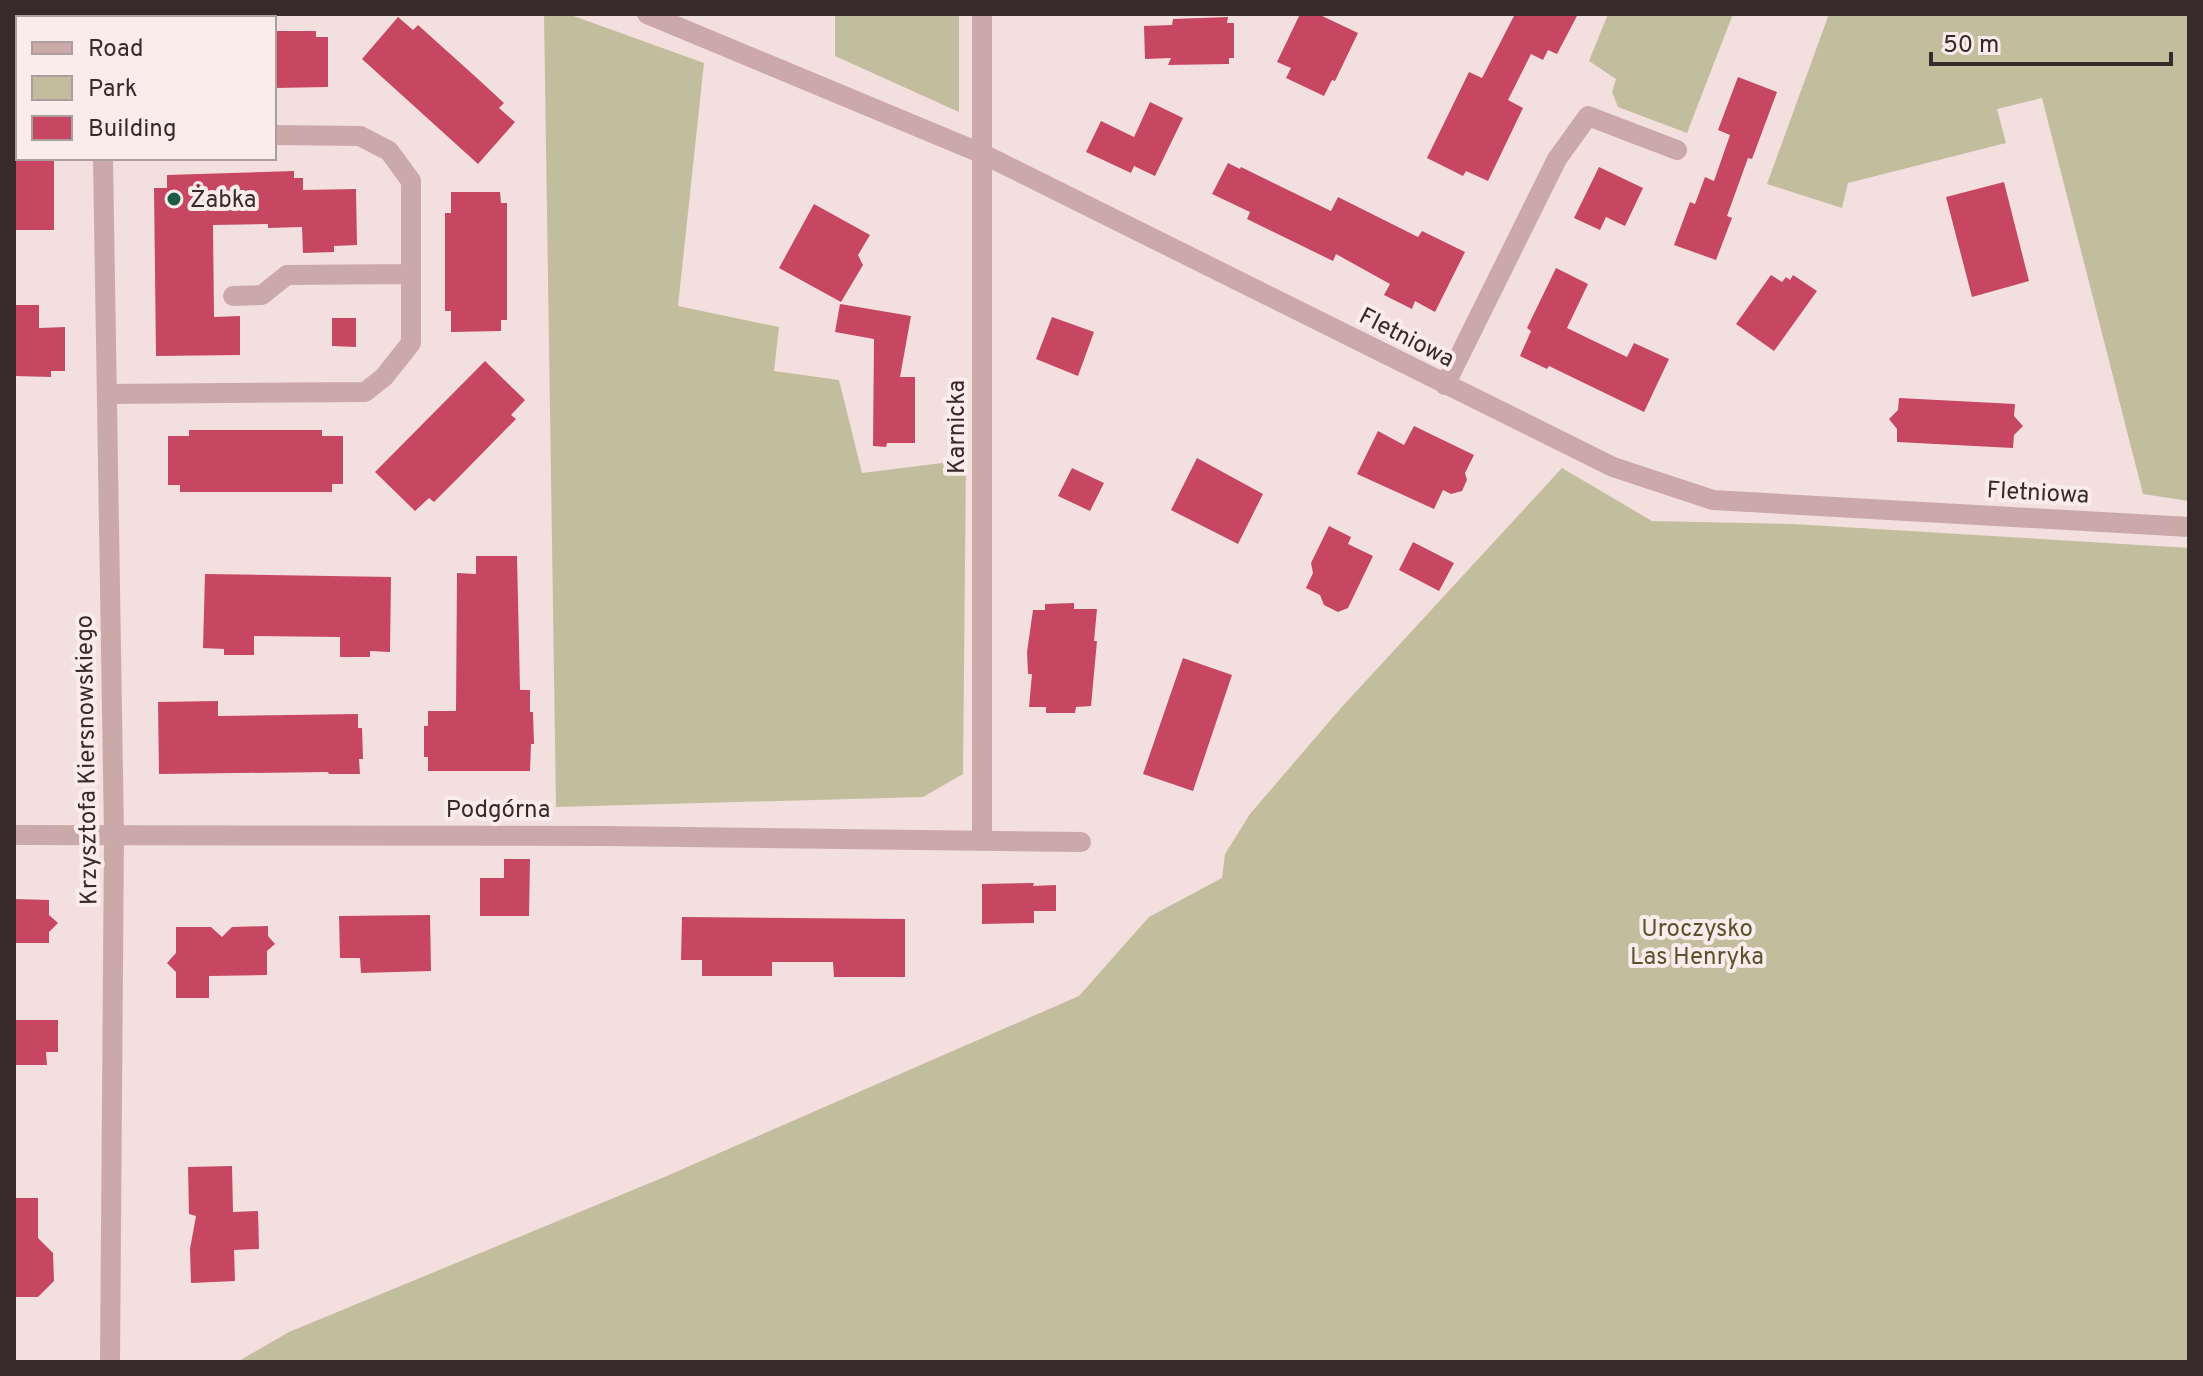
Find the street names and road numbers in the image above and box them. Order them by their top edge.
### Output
street label: Fletniowa [1353,302,1459,375]
street label: Karnicka [943,380,973,474]
street label: Fletniowa [1986,476,2090,512]
street label: Krzysztofa Kiersnowskiego [70,615,106,905]
street label: Podgórna [446,796,550,826]

